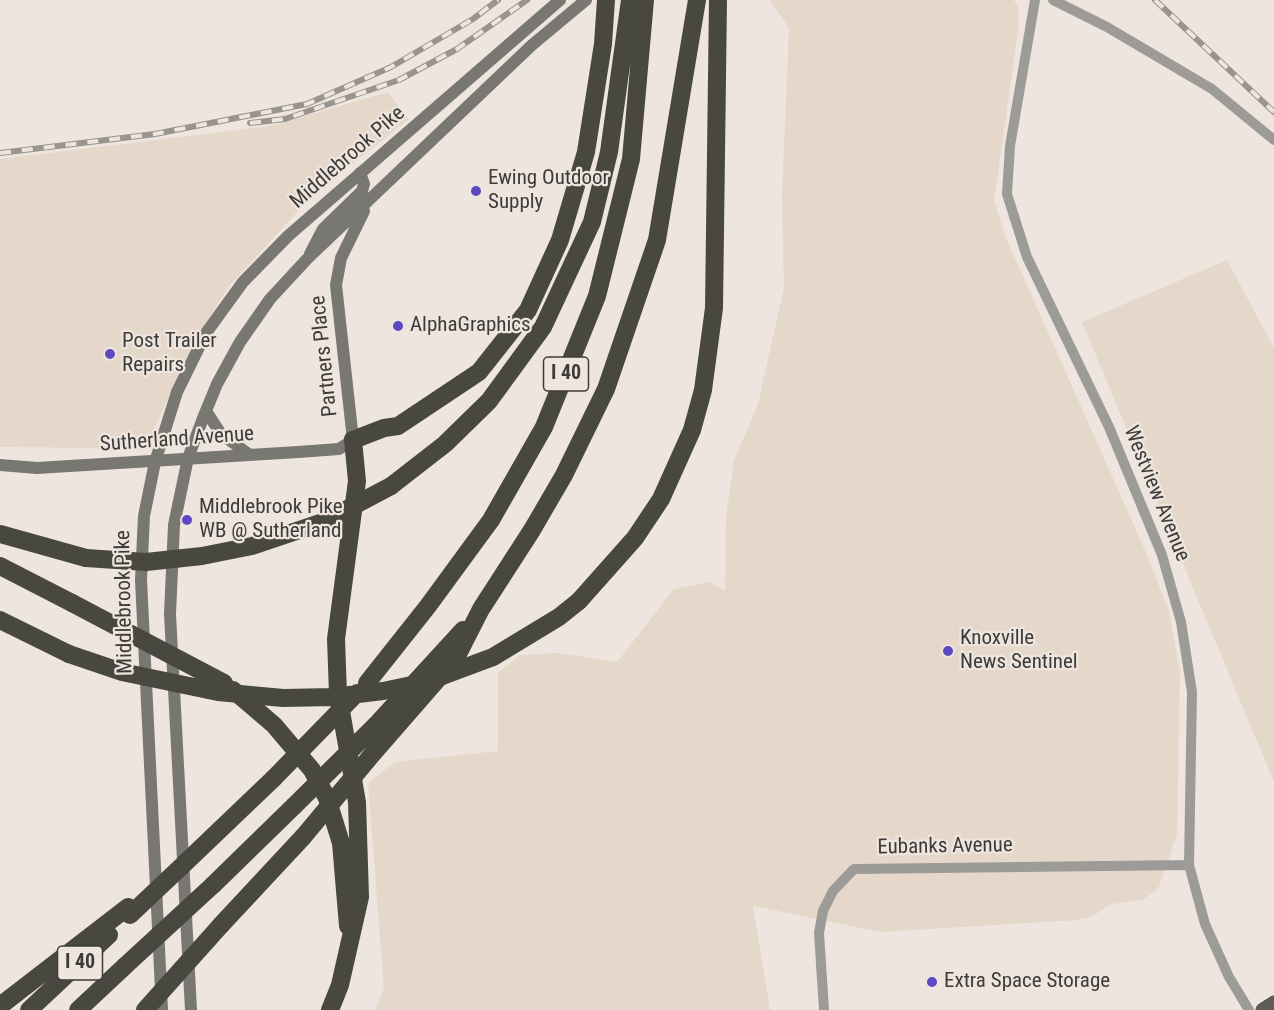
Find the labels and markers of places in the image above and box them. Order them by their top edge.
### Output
place label: Ewing Outdoor Supply [488,166,609,216]
marker: Ewing Outdoor Supply [469,184,483,198]
place label: AlphaGraphics [410,313,531,339]
marker: AlphaGraphics [391,319,405,333]
place label: Post Trailer Repairs [122,329,217,379]
marker: Post Trailer Repairs [103,347,117,361]
place label: Middlebrook Pike WB @ Sutherland [199,495,343,545]
marker: Middlebrook Pike WB @ Sutherland [180,513,194,527]
place label: Knoxville News Sentinel [960,626,1078,676]
marker: Knoxville News Sentinel [941,644,955,658]
place label: Extra Space Storage [944,969,1110,995]
marker: Extra Space Storage [925,975,939,989]

